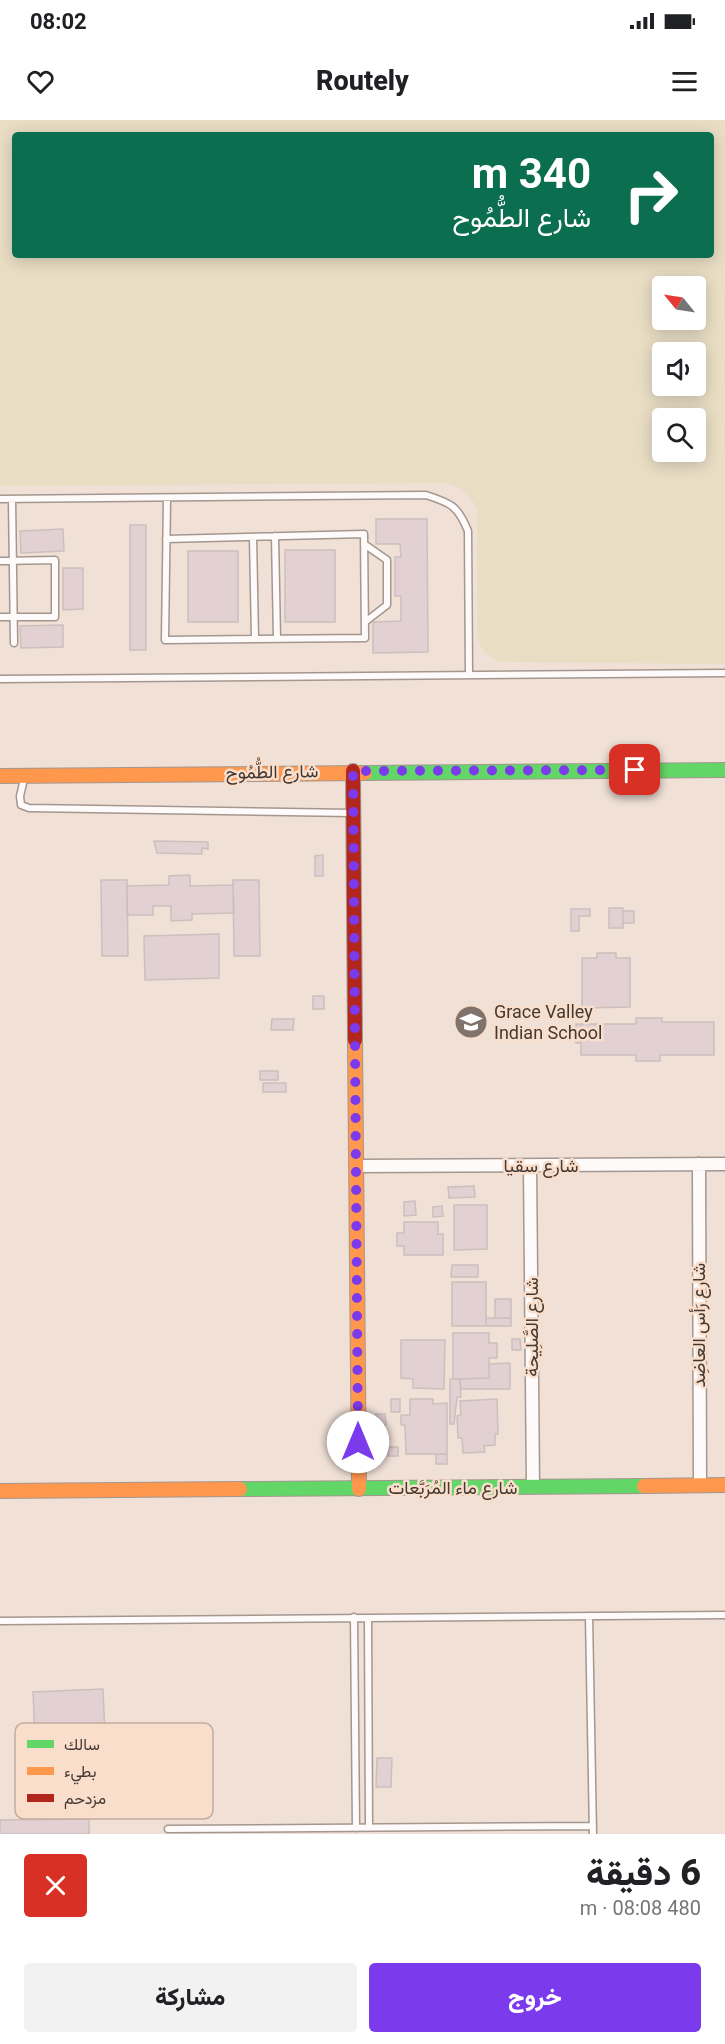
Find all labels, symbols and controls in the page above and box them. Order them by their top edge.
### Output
text: 08:02 [30,9,87,34]
icon: heart [24,65,57,98]
text: Routely [316,65,409,97]
icon: menu [668,65,701,98]
text: 340 m [472,149,591,198]
icon: right [612,156,690,234]
text: شارع الطُّمُوح [452,202,591,234]
north arrow [652,276,706,330]
map controls [652,276,706,462]
button: sound [652,342,706,396]
button: search [652,408,706,462]
pin [609,744,660,795]
icon: arrive [618,753,651,786]
street label: شارع الطُّمُوح [225,756,318,785]
place label: Grace Valley Indian School [494,1001,603,1043]
school or university icon: Grace Valley Indian School [453,1004,489,1040]
street label: شارع سقيا [503,1155,579,1178]
street label: شارع رَأس العاضِد [688,1263,711,1387]
street label: شارع الصَّلِيحة [521,1277,544,1377]
position arrow [326,1410,390,1474]
street label: شارع ماء المُرَبَّعات [389,1477,517,1500]
legend [15,1723,213,1819]
text: سالك [64,1735,100,1754]
text: بطيء [64,1762,96,1785]
text: مزدحم [64,1789,106,1809]
text: 6 دقيقة [586,1852,701,1894]
button: close [24,1854,87,1917]
text: 480 m · 08:08 [580,1896,701,1920]
button: مشاركة [24,1963,357,2032]
button: خروج [369,1963,701,2032]

